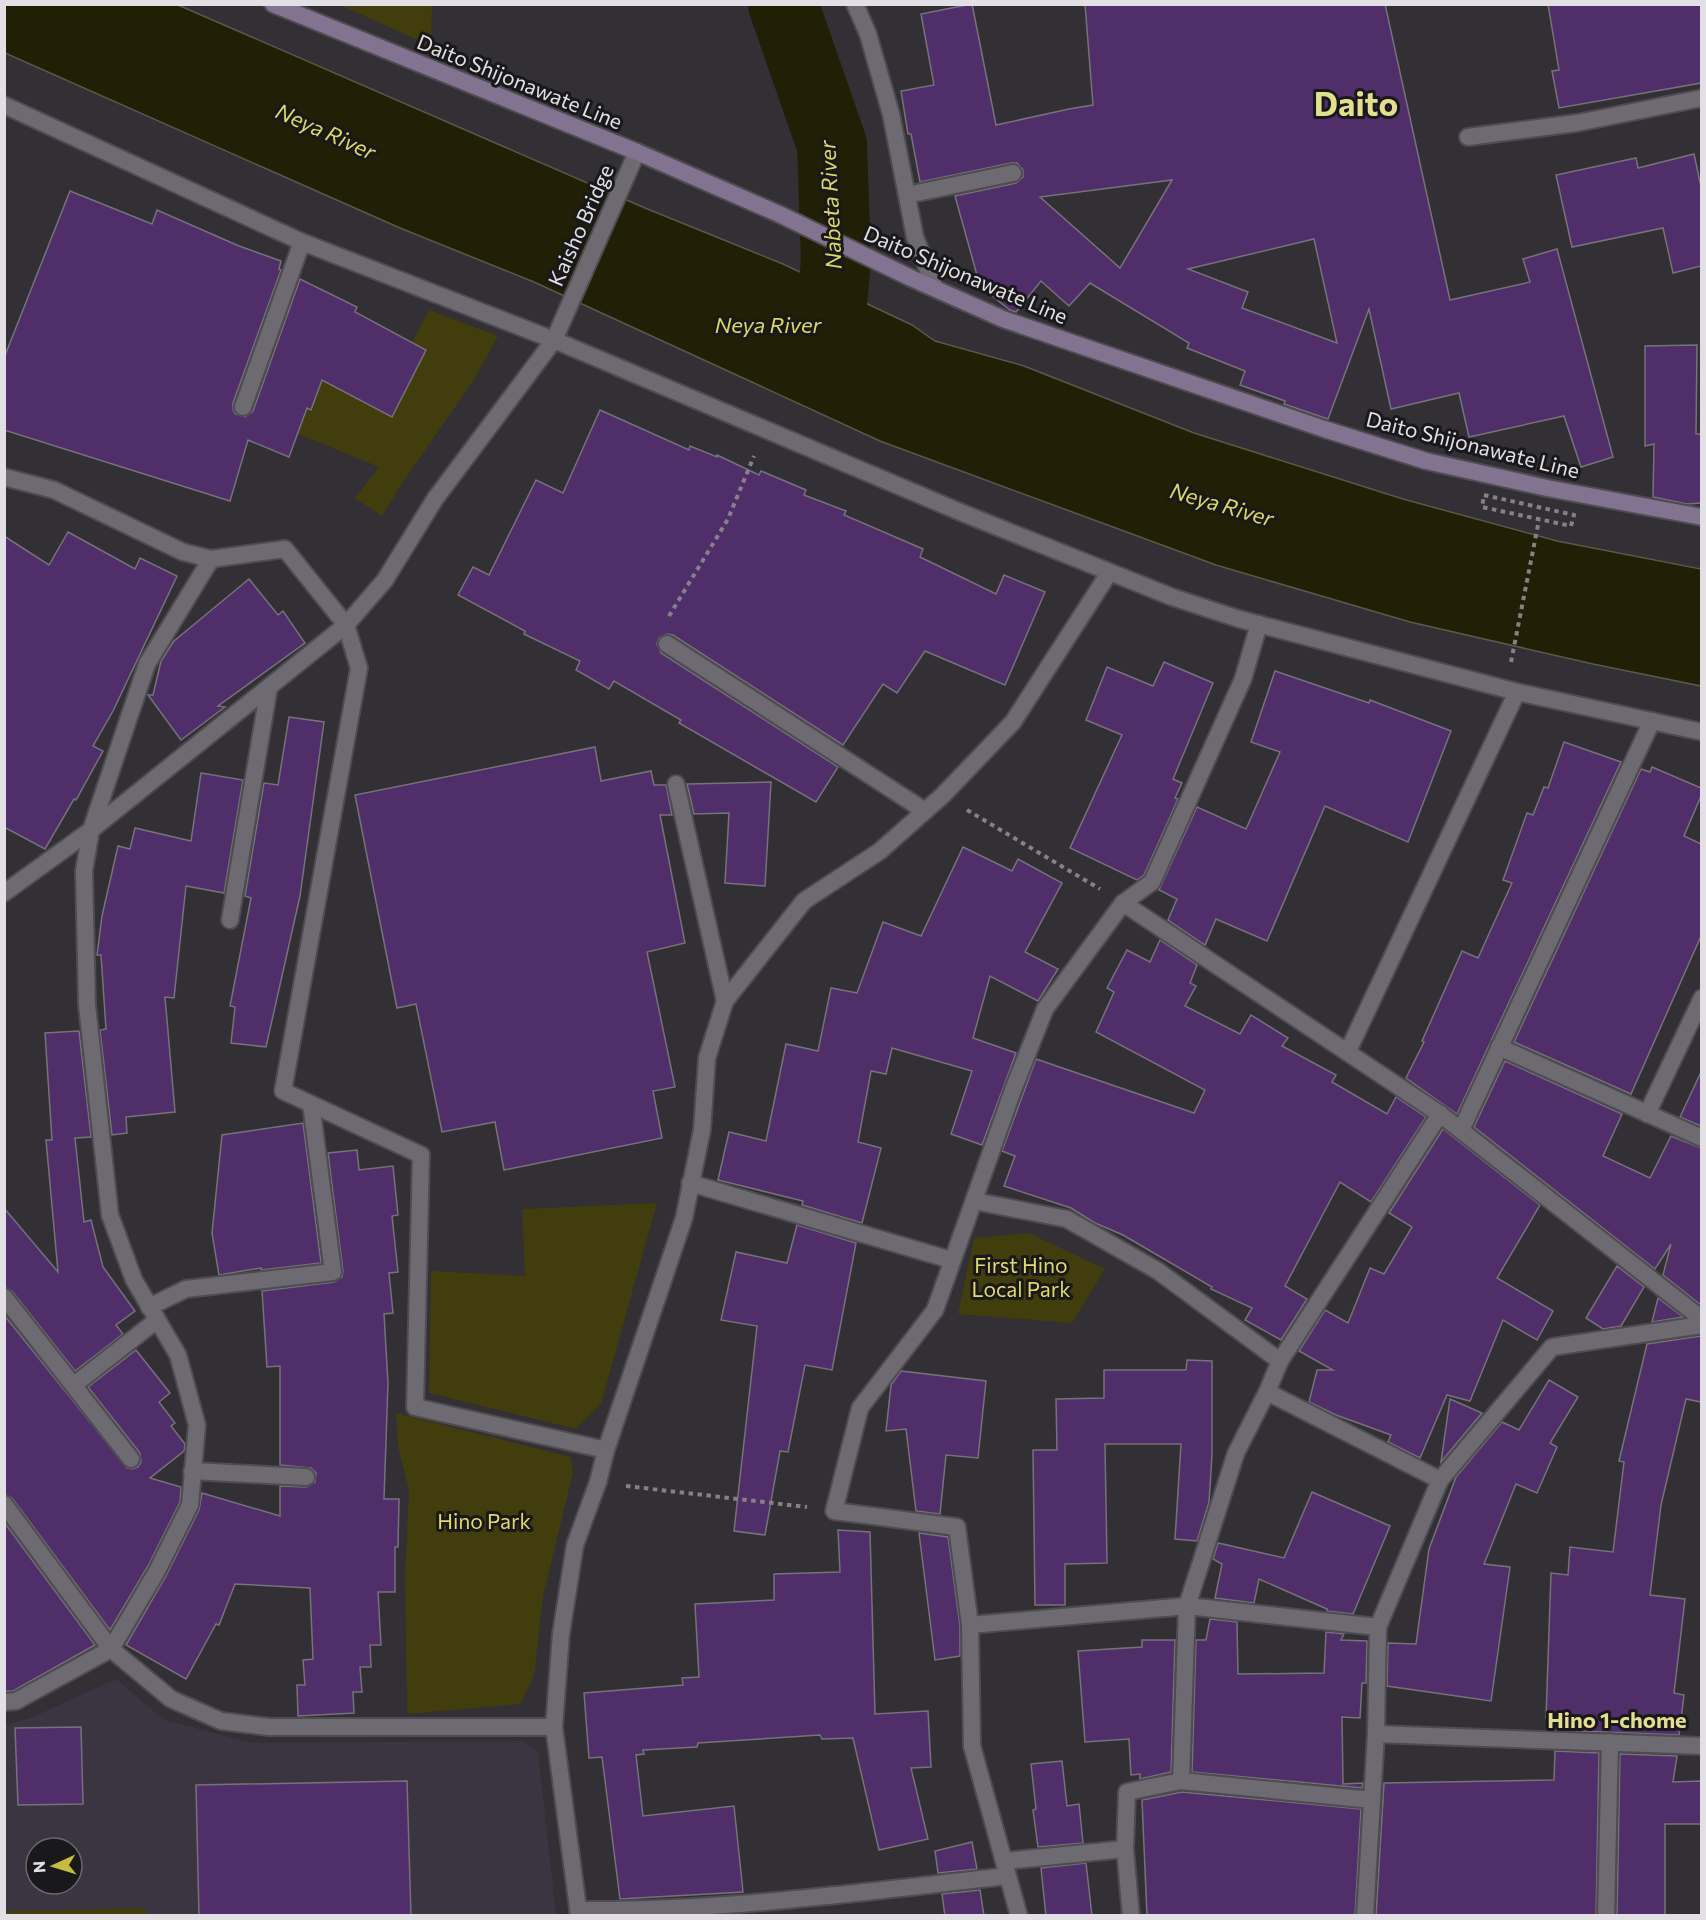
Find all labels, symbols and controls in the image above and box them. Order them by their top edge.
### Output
street label: Daito Shijonawate Line [414,28,626,134]
district label: Daito [1314,82,1398,123]
water label: Neya River [272,97,381,166]
water label: Nabeta River [813,139,847,270]
street label: Kaisho Bridge [542,160,618,290]
street label: Daito Shijonawate Line [860,220,1072,328]
water label: Neya River [715,311,823,338]
street label: Daito Shijonawate Line [1364,405,1582,483]
water label: Neya River [1167,476,1278,532]
park label: First Hino Local Park [971,1252,1071,1301]
park label: Hino Park [437,1508,531,1533]
district label: Hino 1-chome [1547,1706,1687,1733]
north arrow [24,1836,84,1896]
text: N [29,1860,48,1874]

